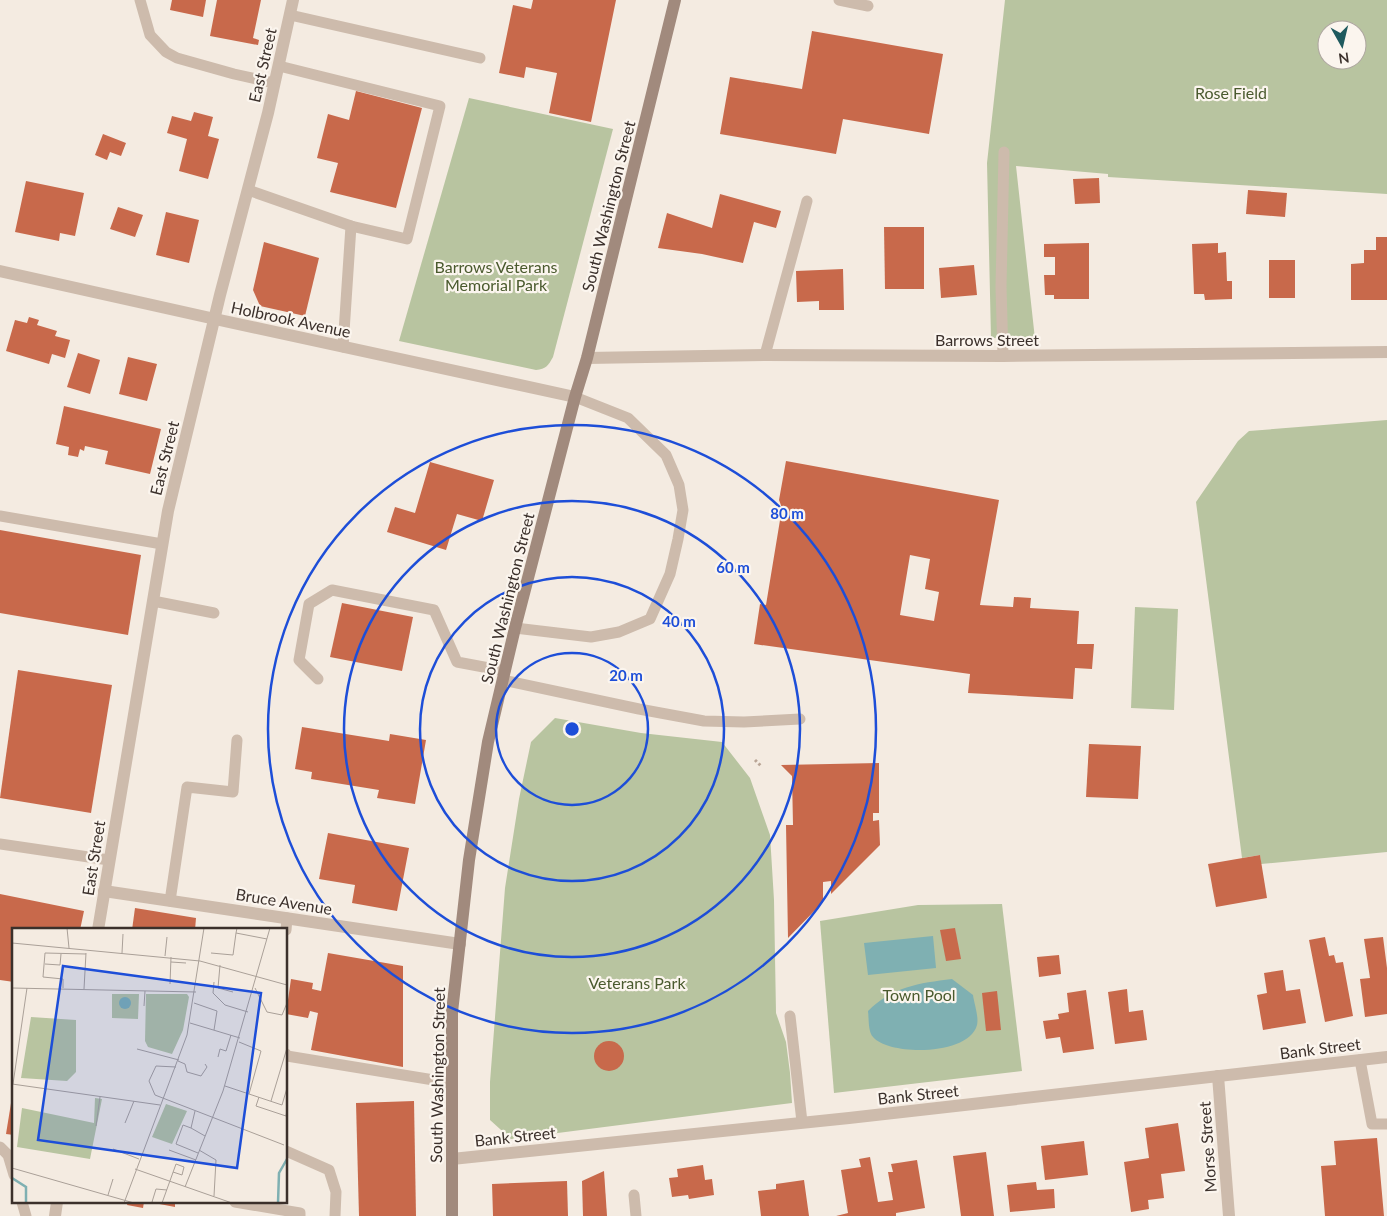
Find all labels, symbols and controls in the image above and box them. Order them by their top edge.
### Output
north arrow [1317,20,1367,70]
street label: East Street [244,26,280,104]
text: N [1337,49,1350,68]
park label: Rose Field [1195,83,1267,102]
street label: South Washington Street [578,118,639,294]
park label: Barrows Veterans Memorial Park [434,257,558,294]
street label: Holbrook Avenue [229,297,353,341]
street label: Barrows Street [935,330,1039,349]
street label: East Street [146,419,182,497]
text: 80 m [770,504,804,522]
street label: South Washington Street [477,510,538,686]
text: 60 m [716,558,750,576]
text: 40 m [662,612,696,630]
text: 20 m [609,666,643,684]
centre of rings [563,720,581,738]
street label: East Street [78,819,108,897]
street label: Bruce Avenue [234,884,334,918]
inset map [12,928,288,1204]
park label: Veterans Park [588,973,686,992]
park label: Town Pool [882,985,956,1004]
street label: South Washington Street [426,987,448,1163]
street label: Bank Street [1278,1034,1362,1062]
street label: Bank Street [877,1080,960,1108]
street label: Morse Street [1194,1101,1220,1193]
street label: Bank Street [474,1122,557,1150]

